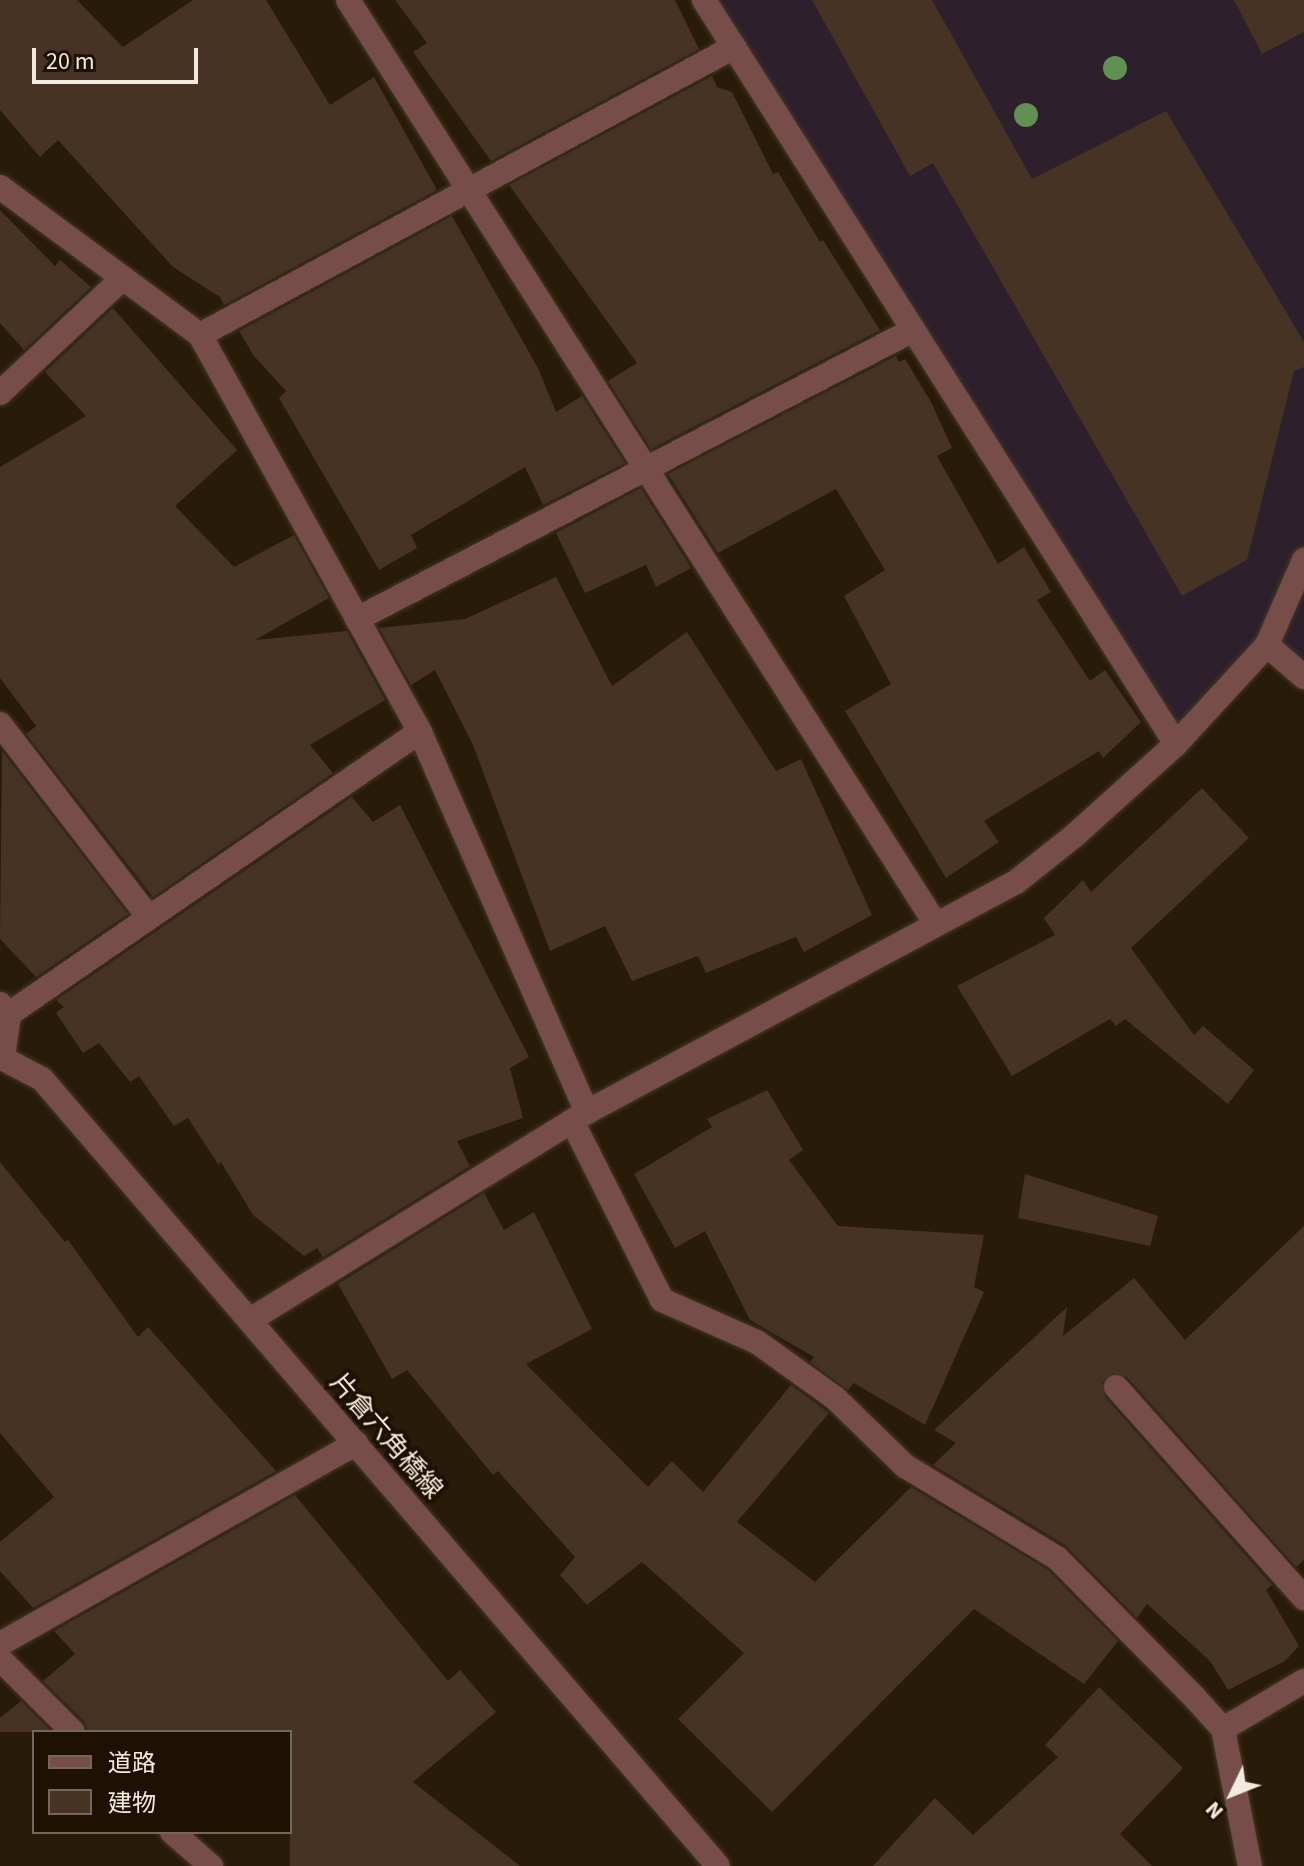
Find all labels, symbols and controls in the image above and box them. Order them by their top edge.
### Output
scale bar [36,32,202,82]
text: 20 m [46,44,95,79]
street label: 片倉六角橋線 [323,1367,449,1505]
legend [32,1730,292,1834]
text: 道路 [108,1746,156,1781]
north arrow [1192,1754,1272,1834]
text: 建物 [108,1786,156,1821]
text: N [1198,1794,1231,1827]

